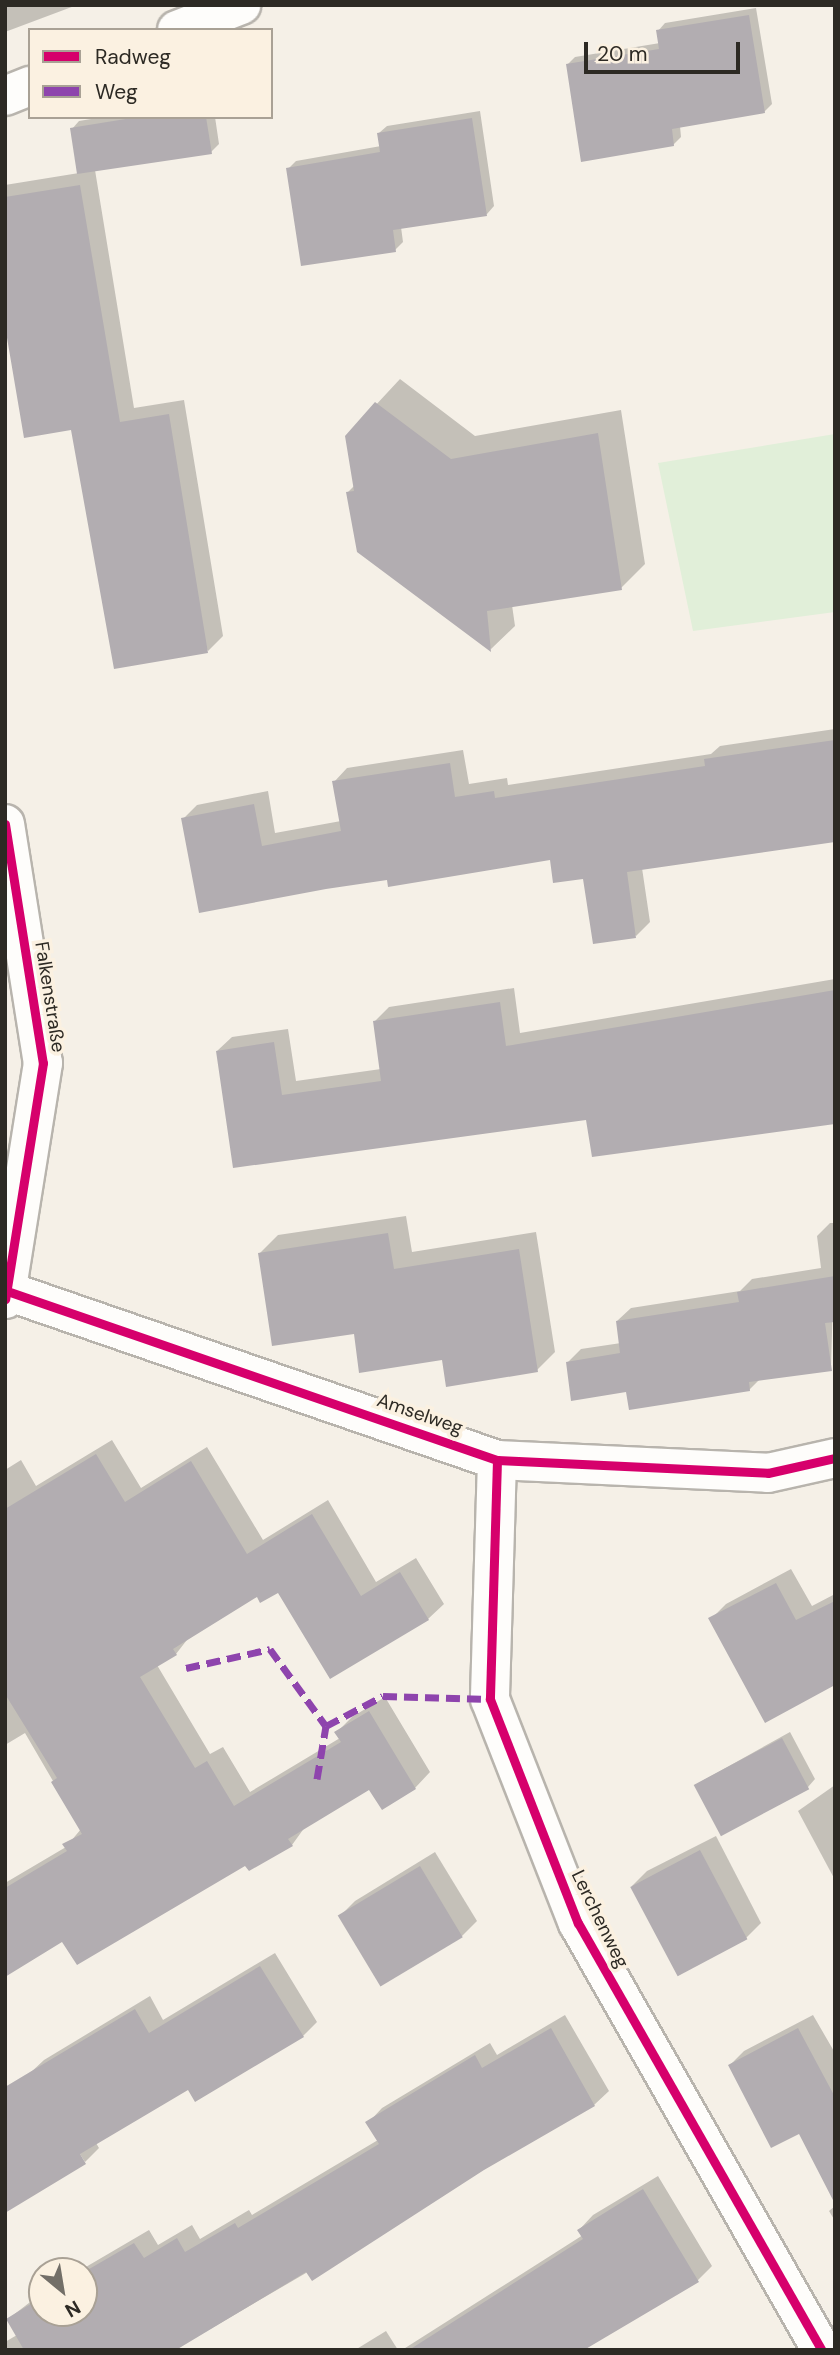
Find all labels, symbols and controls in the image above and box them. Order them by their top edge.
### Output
legend [28,28,273,119]
scale bar [588,28,744,72]
text: 20 m [597,40,648,68]
text: Radweg [95,43,171,71]
text: Weg [95,78,138,106]
street label: Falkenstraße [30,940,70,1054]
street label: Amselweg [374,1389,466,1439]
street label: Lerchenweg [567,1866,633,1972]
north arrow [28,2257,98,2327]
text: N [61,2295,85,2323]

